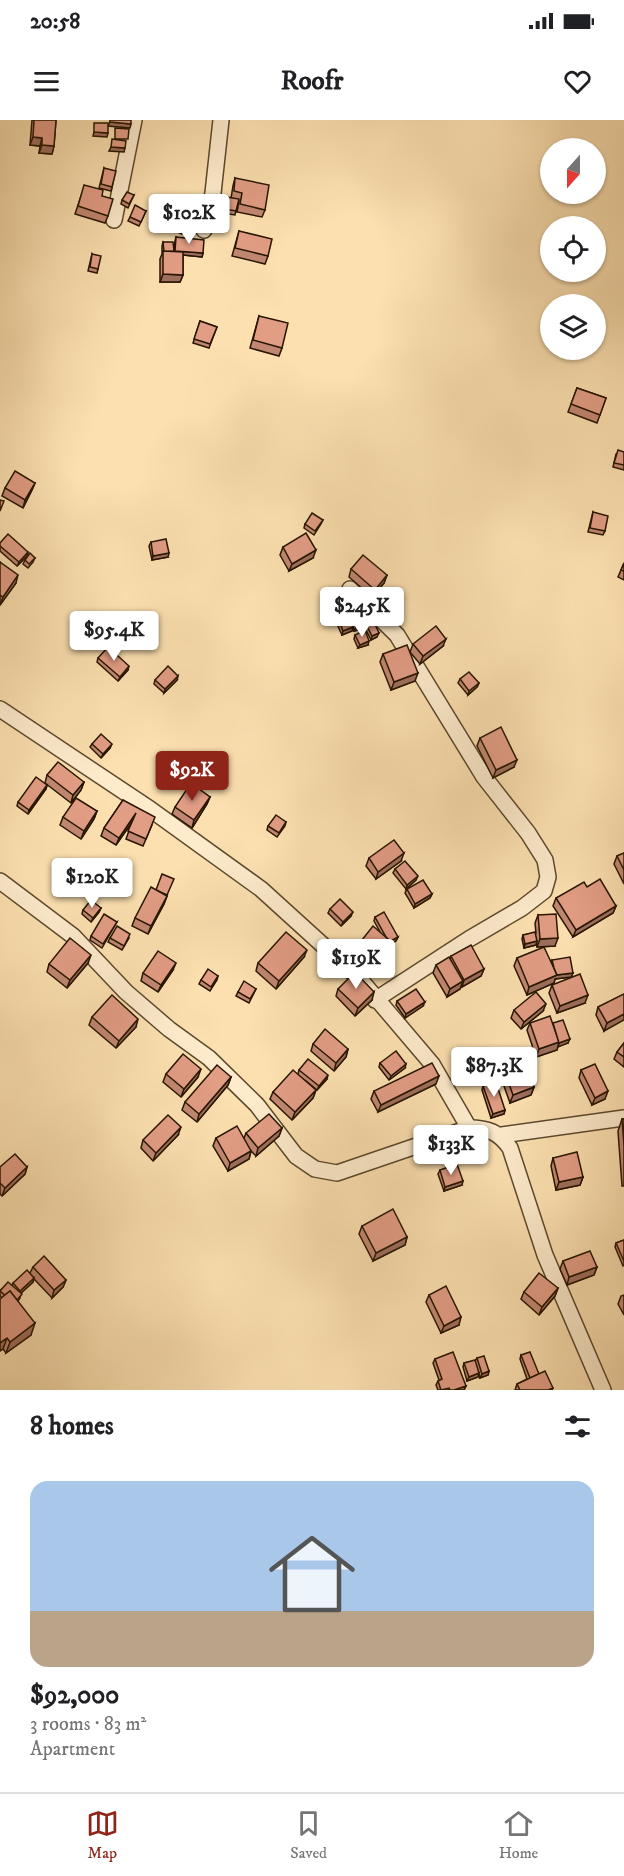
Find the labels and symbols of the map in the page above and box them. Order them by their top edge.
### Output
north arrow [540,138,606,204]
pin: $102K [147,194,231,245]
pin: $245K [320,587,404,638]
pin: $95.4K [65,611,163,662]
pin: $92K [156,751,228,802]
pin: $120K [50,858,134,909]
pin: $119K [314,939,398,990]
pin: $87.3K [445,1047,543,1098]
pin: $133K [409,1125,493,1176]

